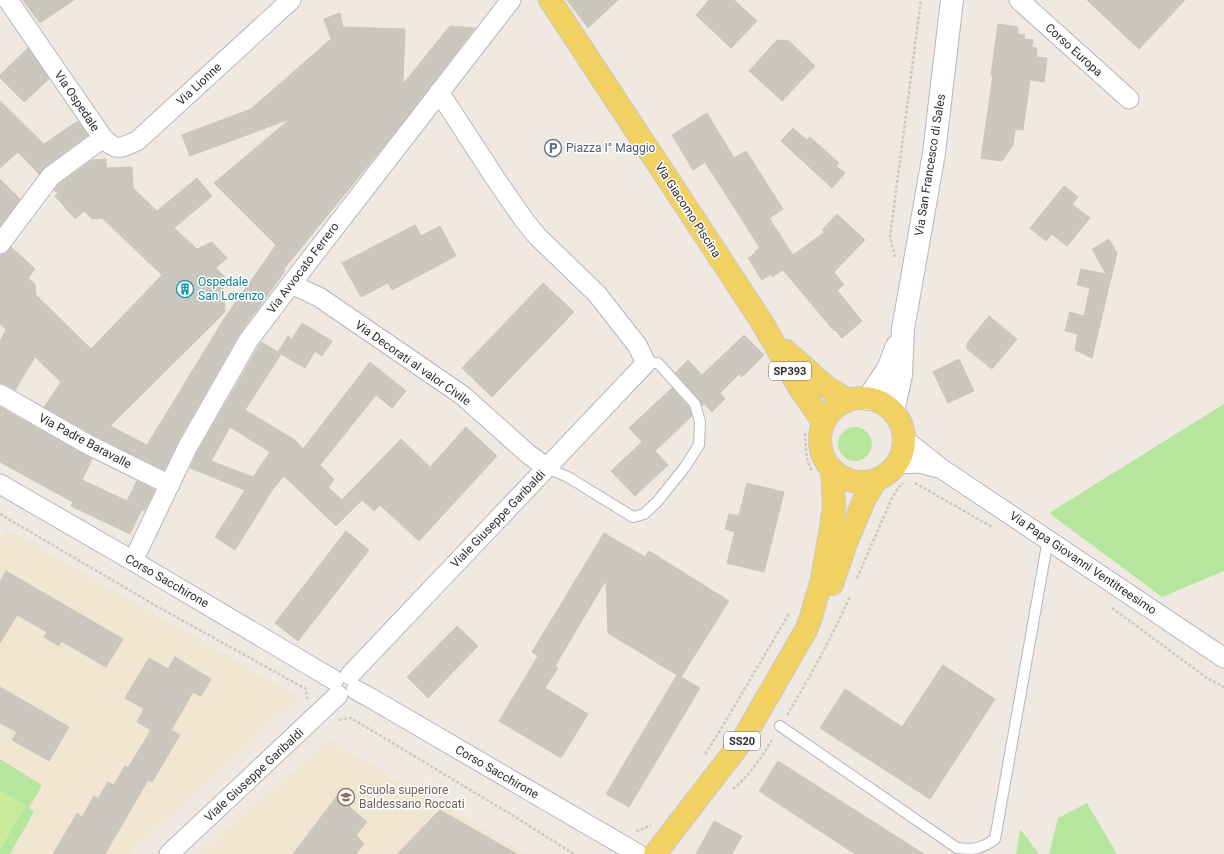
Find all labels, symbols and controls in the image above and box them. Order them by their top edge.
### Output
street label: Corso Europa [1043,21,1105,79]
street label: Via Lionne [174,60,224,108]
street label: Via Ospedale [52,68,102,134]
street label: Via San Francesco di Sales [912,93,948,237]
parking icon: Piazza I° Maggio [543,138,563,158]
place label: Piazza I° Maggio [566,141,656,155]
street label: Via Giacomo Piscina [652,160,724,260]
street label: Via Avvocato Ferrero [264,220,342,316]
place label: Ospedale San Lorenzo [198,275,264,303]
building icon: Ospedale San Lorenzo [175,279,195,299]
street label: Via Decorati al valor Civile [353,318,473,408]
road number: SP393 [769,362,811,380]
street label: Via Padre Baravalle [36,411,134,471]
street label: Viale Giuseppe Garibaldi [448,467,548,571]
street label: Via Papa Giovanni Ventitreesimo [1007,509,1159,618]
street label: Corso Sacchirone [123,551,211,611]
street label: Viale Giuseppe Garibaldi [202,726,306,824]
road number: SS20 [724,732,760,750]
street label: Corso Sacchirone [453,742,541,802]
place label: Scuola superiore Baldessano Roccati [359,783,465,811]
school or university icon: Scuola superiore Baldessano Roccati [336,787,356,807]

